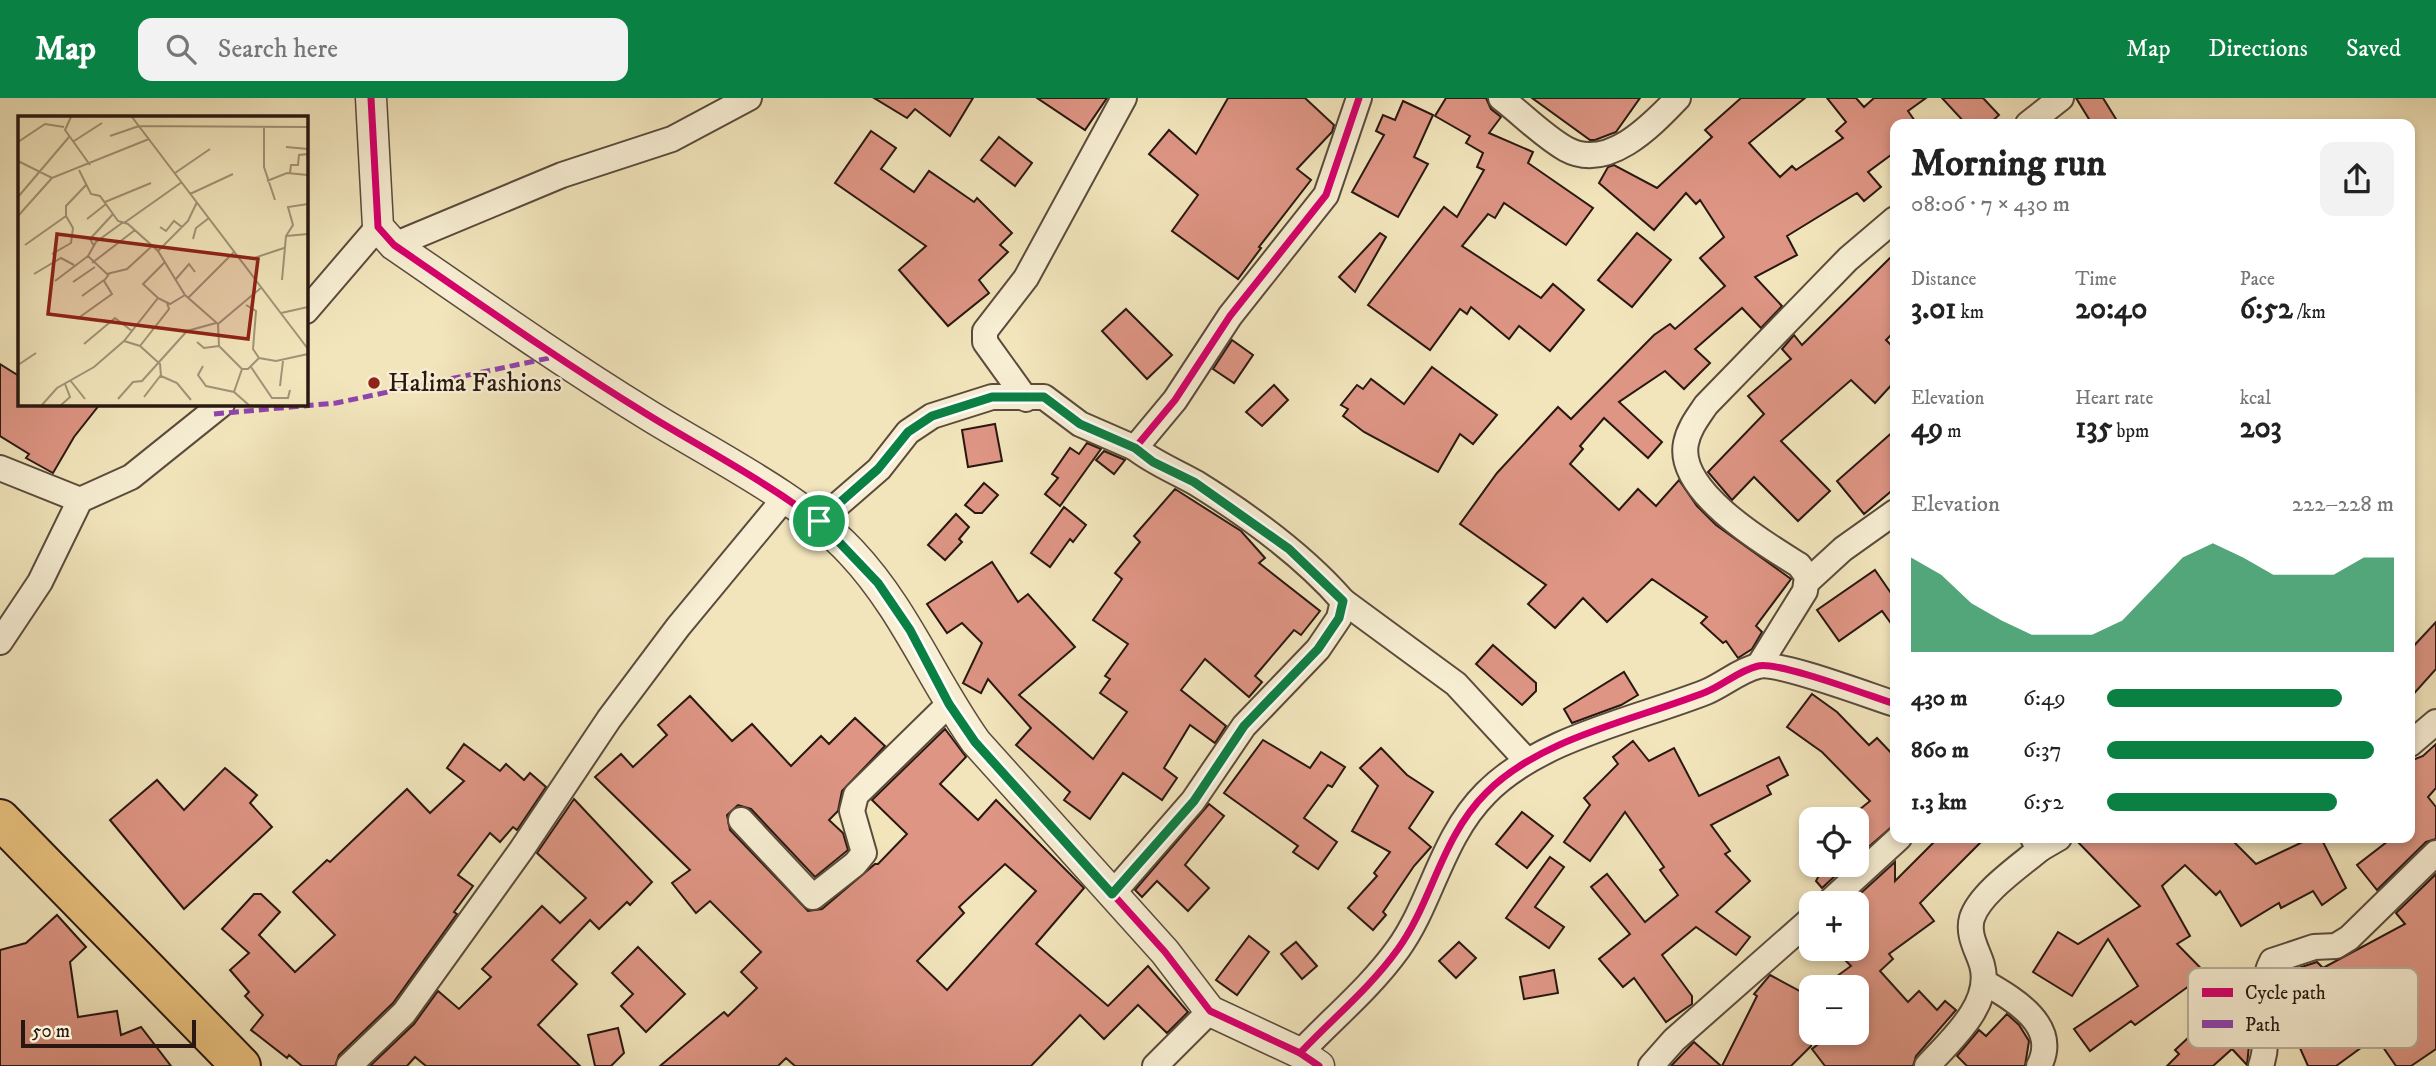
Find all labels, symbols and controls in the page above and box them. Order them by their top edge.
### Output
search box [138,18,628,81]
text: Map [35,29,96,70]
icon: search [162,30,200,68]
text: Search here [218,33,338,66]
text: Map [2126,34,2171,64]
text: Directions [2209,34,2308,64]
text: Saved [2346,34,2401,64]
inset map [18,116,308,406]
text: Morning run [1911,140,2106,188]
button: share [2320,142,2394,216]
text: 08:06 · 7 × 430 m [1911,190,2070,219]
text: Distance [1911,268,1976,291]
text: Time [2075,268,2117,291]
text: Pace [2240,268,2275,291]
text: 3.01 [1911,291,1956,328]
text: 20:40 [2075,291,2147,328]
text: 6:52 [2240,291,2293,328]
text: km [1956,301,1984,324]
text: /km [2293,301,2326,324]
place label: Halima Fashions [388,367,562,400]
marker: Halima Fashions [366,375,382,391]
text: Elevation [1911,387,1985,410]
text: Heart rate [2075,387,2153,410]
text: kcal [2240,387,2271,410]
text: 49 [1911,410,1943,447]
text: 135 [2075,410,2112,447]
text: 203 [2240,410,2282,447]
text: m [1943,420,1962,443]
text: bpm [2112,420,2149,443]
text: Elevation [1911,490,2000,519]
text: 222–228 m [2292,490,2394,519]
pin [789,491,849,551]
icon: arrive [800,502,838,540]
text: 430 m [1911,684,1967,713]
text: 6:49 [2023,684,2066,713]
text: 860 m [1911,736,1969,765]
text: 6:37 [2023,736,2062,765]
text: 1.3 km [1911,788,1967,817]
text: 6:52 [2023,788,2064,817]
map controls [1799,807,1869,1045]
button: locate [1799,807,1869,877]
button: + [1799,891,1869,961]
legend [2188,968,2418,1048]
button: − [1799,975,1869,1045]
text: Cycle path [2245,982,2326,1005]
text: Path [2245,1014,2280,1037]
scale bar [21,1017,196,1049]
text: 50 m [32,1020,70,1043]

